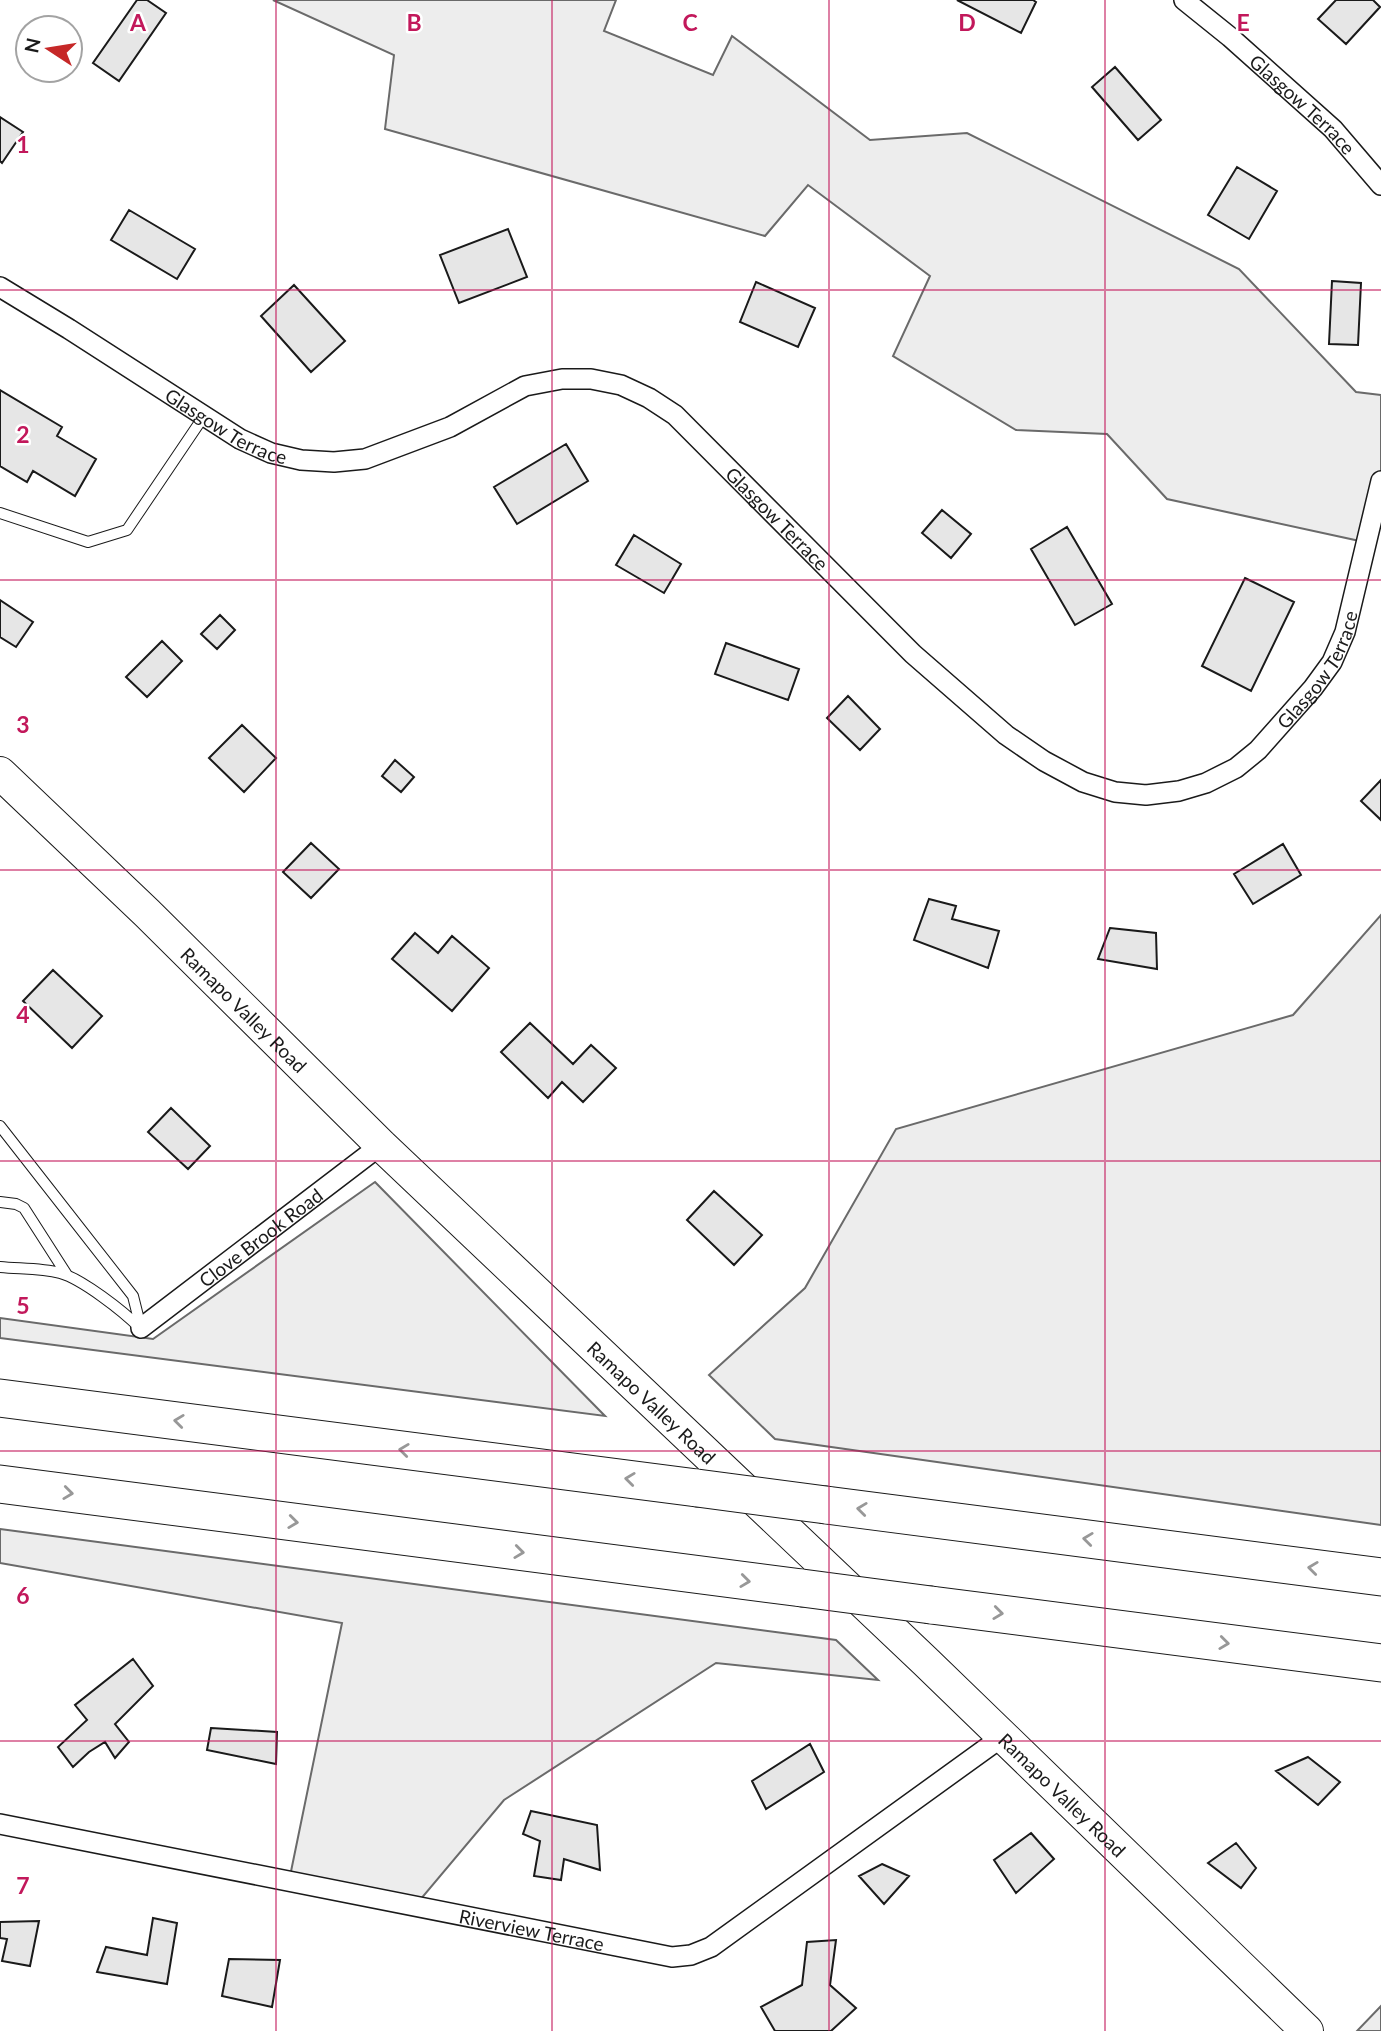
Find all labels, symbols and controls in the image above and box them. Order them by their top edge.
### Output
text: A [129,8,147,36]
text: B [406,8,422,36]
text: C [682,8,698,36]
text: D [958,8,976,36]
text: E [1236,8,1250,36]
north arrow [14,14,84,84]
text: N [19,36,45,55]
street label: Glasgow Terrace [1245,49,1361,158]
text: 1 [16,130,30,158]
street label: Glasgow Terrace [161,383,289,468]
text: 2 [16,420,30,448]
street label: Glasgow Terrace [721,462,834,574]
street label: Glasgow Terrace [1271,608,1361,733]
text: 3 [16,710,30,738]
street label: Ramapo Valley Road [177,942,312,1077]
text: 4 [16,1000,30,1028]
street label: Clove Brook Road [194,1183,327,1291]
text: 5 [16,1291,30,1319]
street label: Ramapo Valley Road [583,1336,721,1468]
one-way arrow [173,1414,184,1429]
one-way arrow [398,1443,410,1458]
one-way arrow [624,1472,636,1487]
one-way arrow [62,1485,74,1500]
one-way arrow [856,1502,868,1517]
one-way arrow [287,1515,299,1530]
one-way arrow [1082,1531,1094,1546]
one-way arrow [513,1544,525,1559]
one-way arrow [1307,1560,1319,1575]
one-way arrow [739,1573,750,1588]
text: 6 [16,1581,30,1609]
one-way arrow [992,1606,1004,1621]
one-way arrow [1218,1635,1230,1650]
street label: Ramapo Valley Road [994,1728,1131,1861]
text: 7 [16,1871,30,1899]
street label: Riverview Terrace [457,1904,606,1955]

